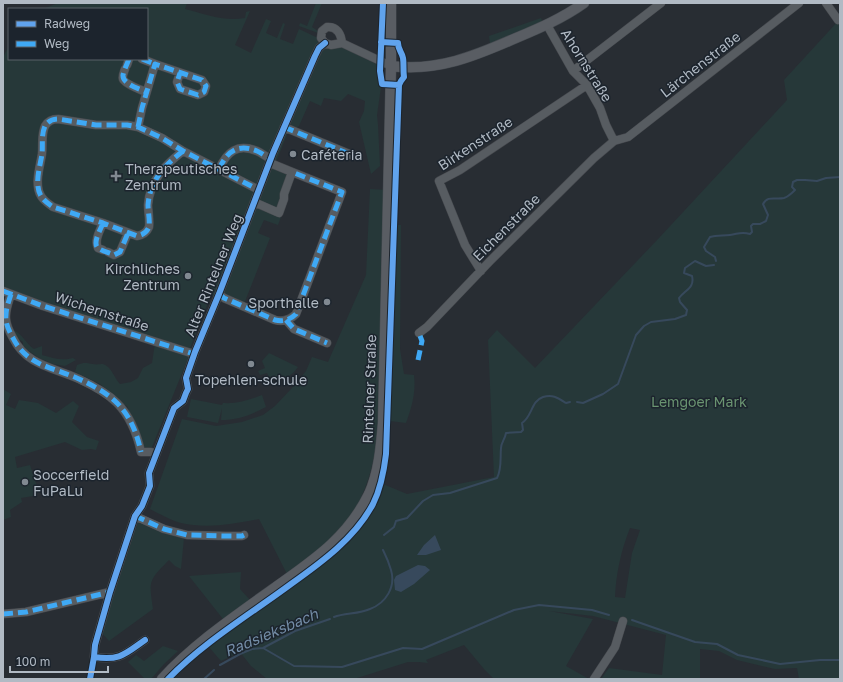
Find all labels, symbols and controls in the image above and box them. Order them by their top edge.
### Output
legend [8,8,148,60]
text: Radweg [44,16,90,31]
street label: Ahornstraße [558,25,616,105]
street label: Lärchenstraße [657,28,743,100]
text: Weg [44,36,69,51]
street label: Birkenstraße [435,113,515,173]
place label: Caféteria [301,146,362,163]
marker: Caféteria [288,149,298,159]
place label: Therapeutisches Zentrum [125,160,237,193]
marker: Therapeutisches Zentrum [110,170,122,182]
street label: Eichenstraße [469,190,543,264]
street label: Alter Rintelner Weg [181,211,245,339]
place label: Kirchliches Zentrum [105,260,180,293]
marker: Kirchliches Zentrum [183,271,193,281]
street label: Wichernstraße [53,288,151,334]
place label: Sporthalle [248,294,319,311]
marker: Sporthalle [322,297,332,307]
street label: Rintelner Straße [359,334,379,444]
marker: Topehlen-schule [246,359,256,369]
place label: Topehlen-schule [195,371,307,388]
park label: Lemgoer Mark [651,393,747,410]
place label: Soccerfield FuPaLu [33,466,109,499]
marker: Soccerfield FuPaLu [20,477,30,487]
water label: Radsieksbach [221,604,321,660]
scale bar [10,648,108,674]
text: 100 m [16,654,50,669]

